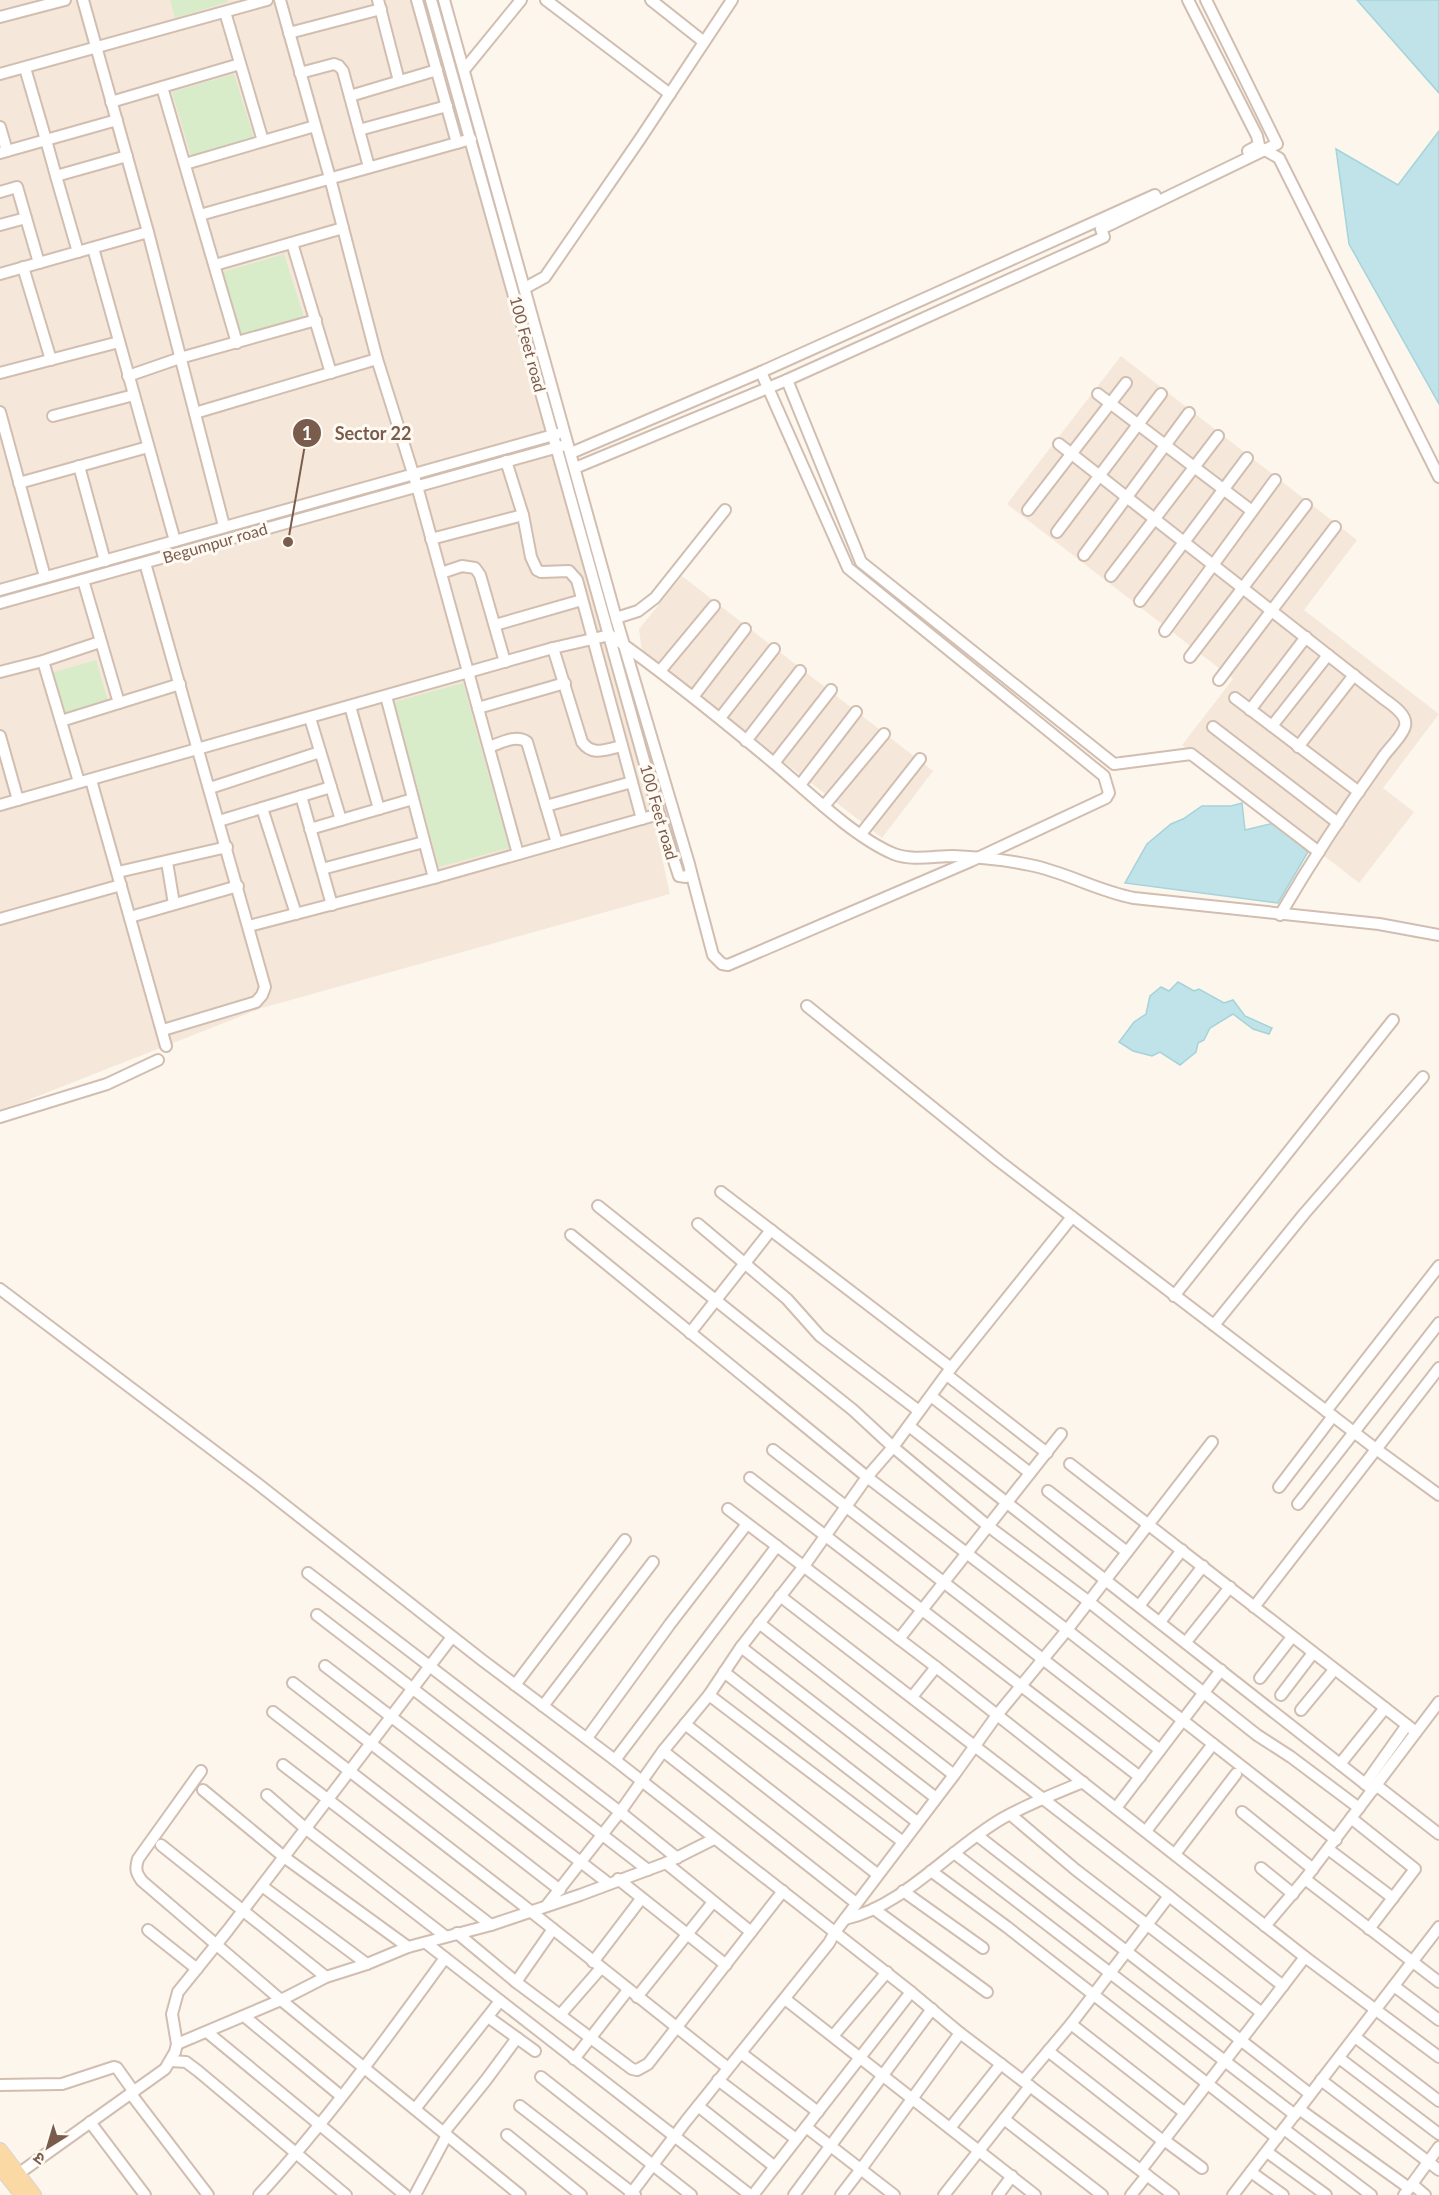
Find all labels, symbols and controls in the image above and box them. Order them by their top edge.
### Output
street label: 100 Feet road [507,294,550,394]
callout: Sector 22 [292,415,423,451]
text: 1 [302,422,312,444]
text: Sector 22 [335,422,411,444]
street label: Begumpur road [160,518,269,567]
street label: 100 Feet road [637,762,682,862]
north arrow [18,2117,78,2177]
text: उ [29,2149,48,2170]

